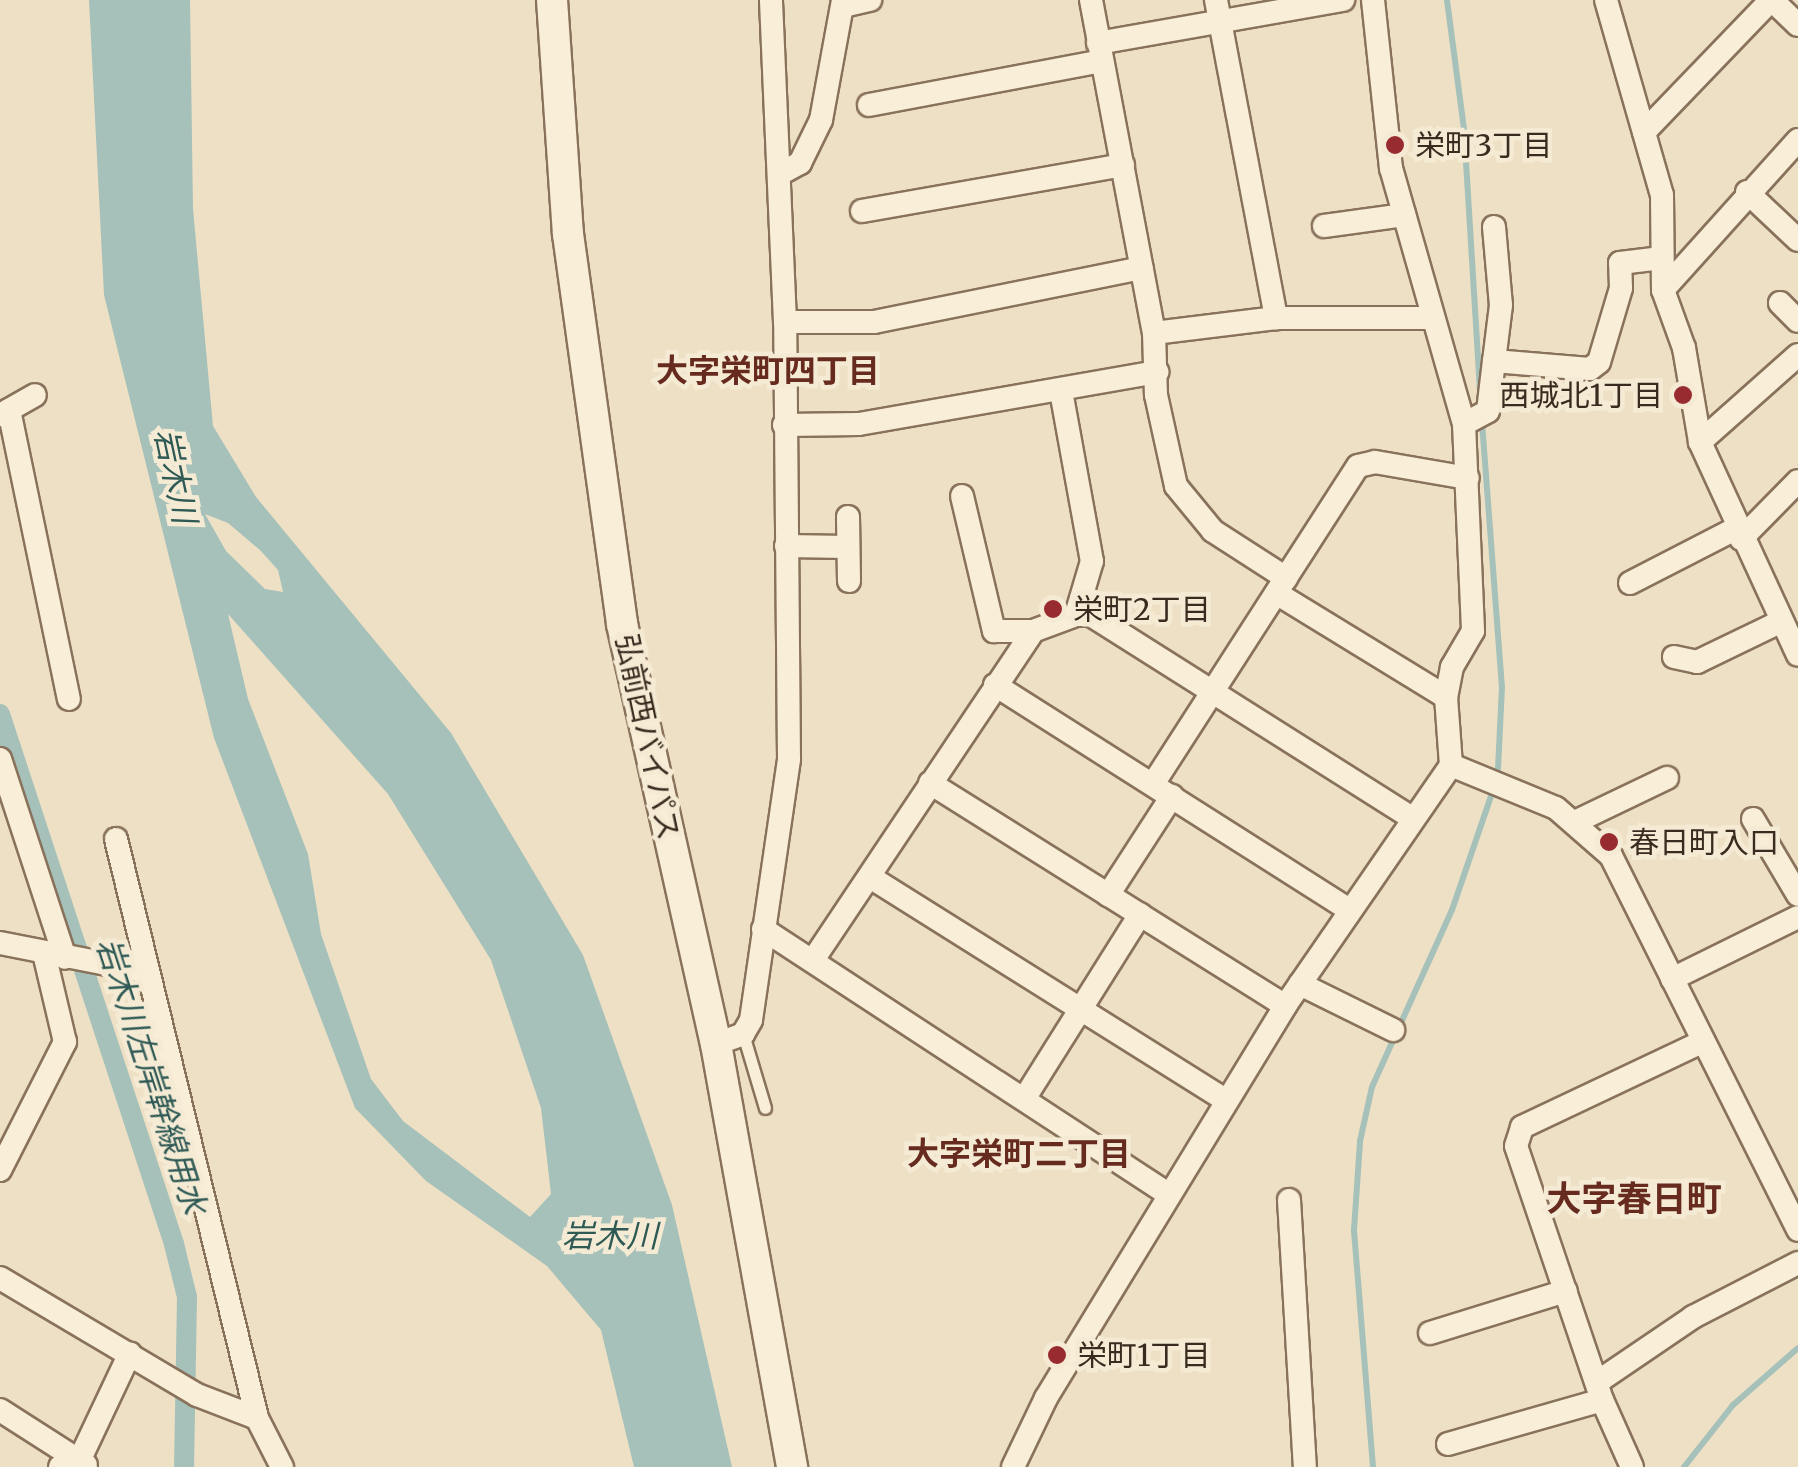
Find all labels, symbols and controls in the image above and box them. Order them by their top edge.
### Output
place label: 栄町3丁目 [1415,127,1552,163]
marker: 栄町3丁目 [1384,134,1406,156]
district label: 大字栄町四丁目 [656,352,880,390]
place label: 西城北1丁目 [1499,377,1663,413]
marker: 西城北1丁目 [1672,384,1694,406]
water label: 岩木川 [146,425,204,527]
place label: 栄町2丁目 [1073,591,1211,627]
marker: 栄町2丁目 [1042,598,1064,620]
street label: 弘前西バイパス [609,631,687,843]
place label: 春日町入口 [1629,824,1779,860]
marker: 春日町入口 [1598,831,1620,853]
water label: 岩木川左岸幹線用水 [88,933,214,1219]
district label: 大字栄町二丁目 [907,1135,1131,1173]
district label: 大字春日町 [1547,1178,1721,1220]
water label: 岩木川 [562,1217,658,1255]
place label: 栄町1丁目 [1077,1337,1211,1373]
marker: 栄町1丁目 [1046,1344,1068,1366]

